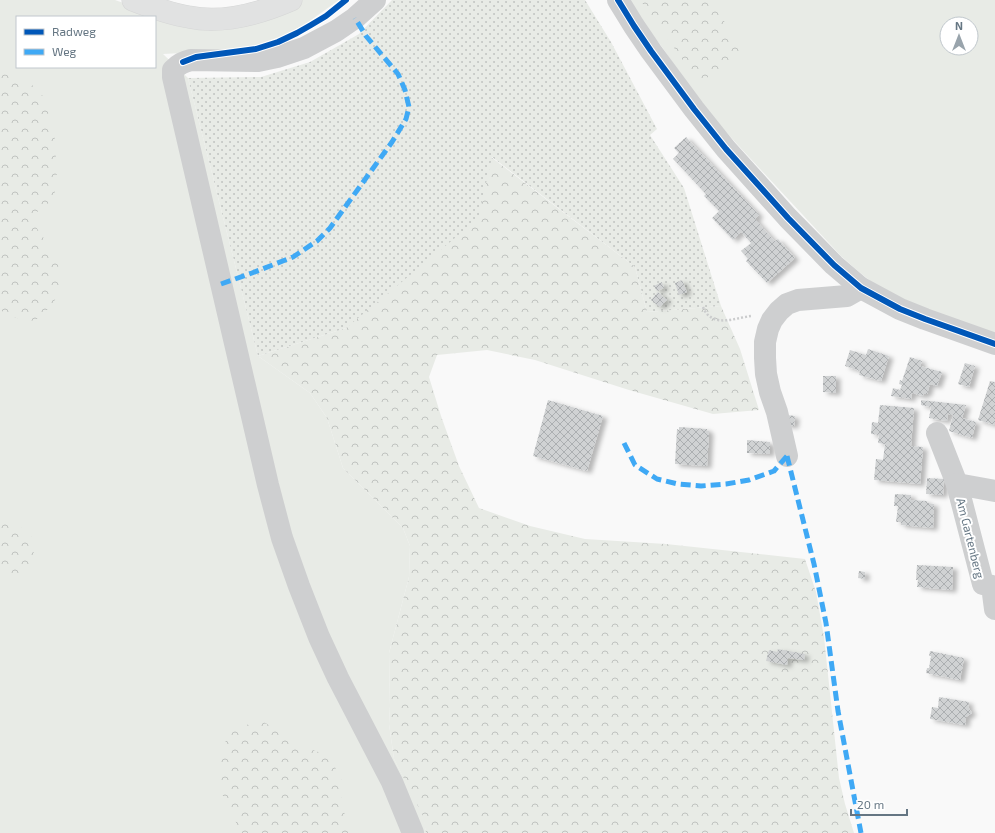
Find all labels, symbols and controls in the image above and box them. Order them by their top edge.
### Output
legend [16,16,156,68]
north arrow [939,16,979,56]
text: N [955,19,963,32]
text: Radweg [52,24,96,38]
text: Weg [52,44,77,58]
street label: Am Gartenberg [954,496,988,580]
scale bar [851,791,907,817]
text: 20 m [857,797,884,811]

